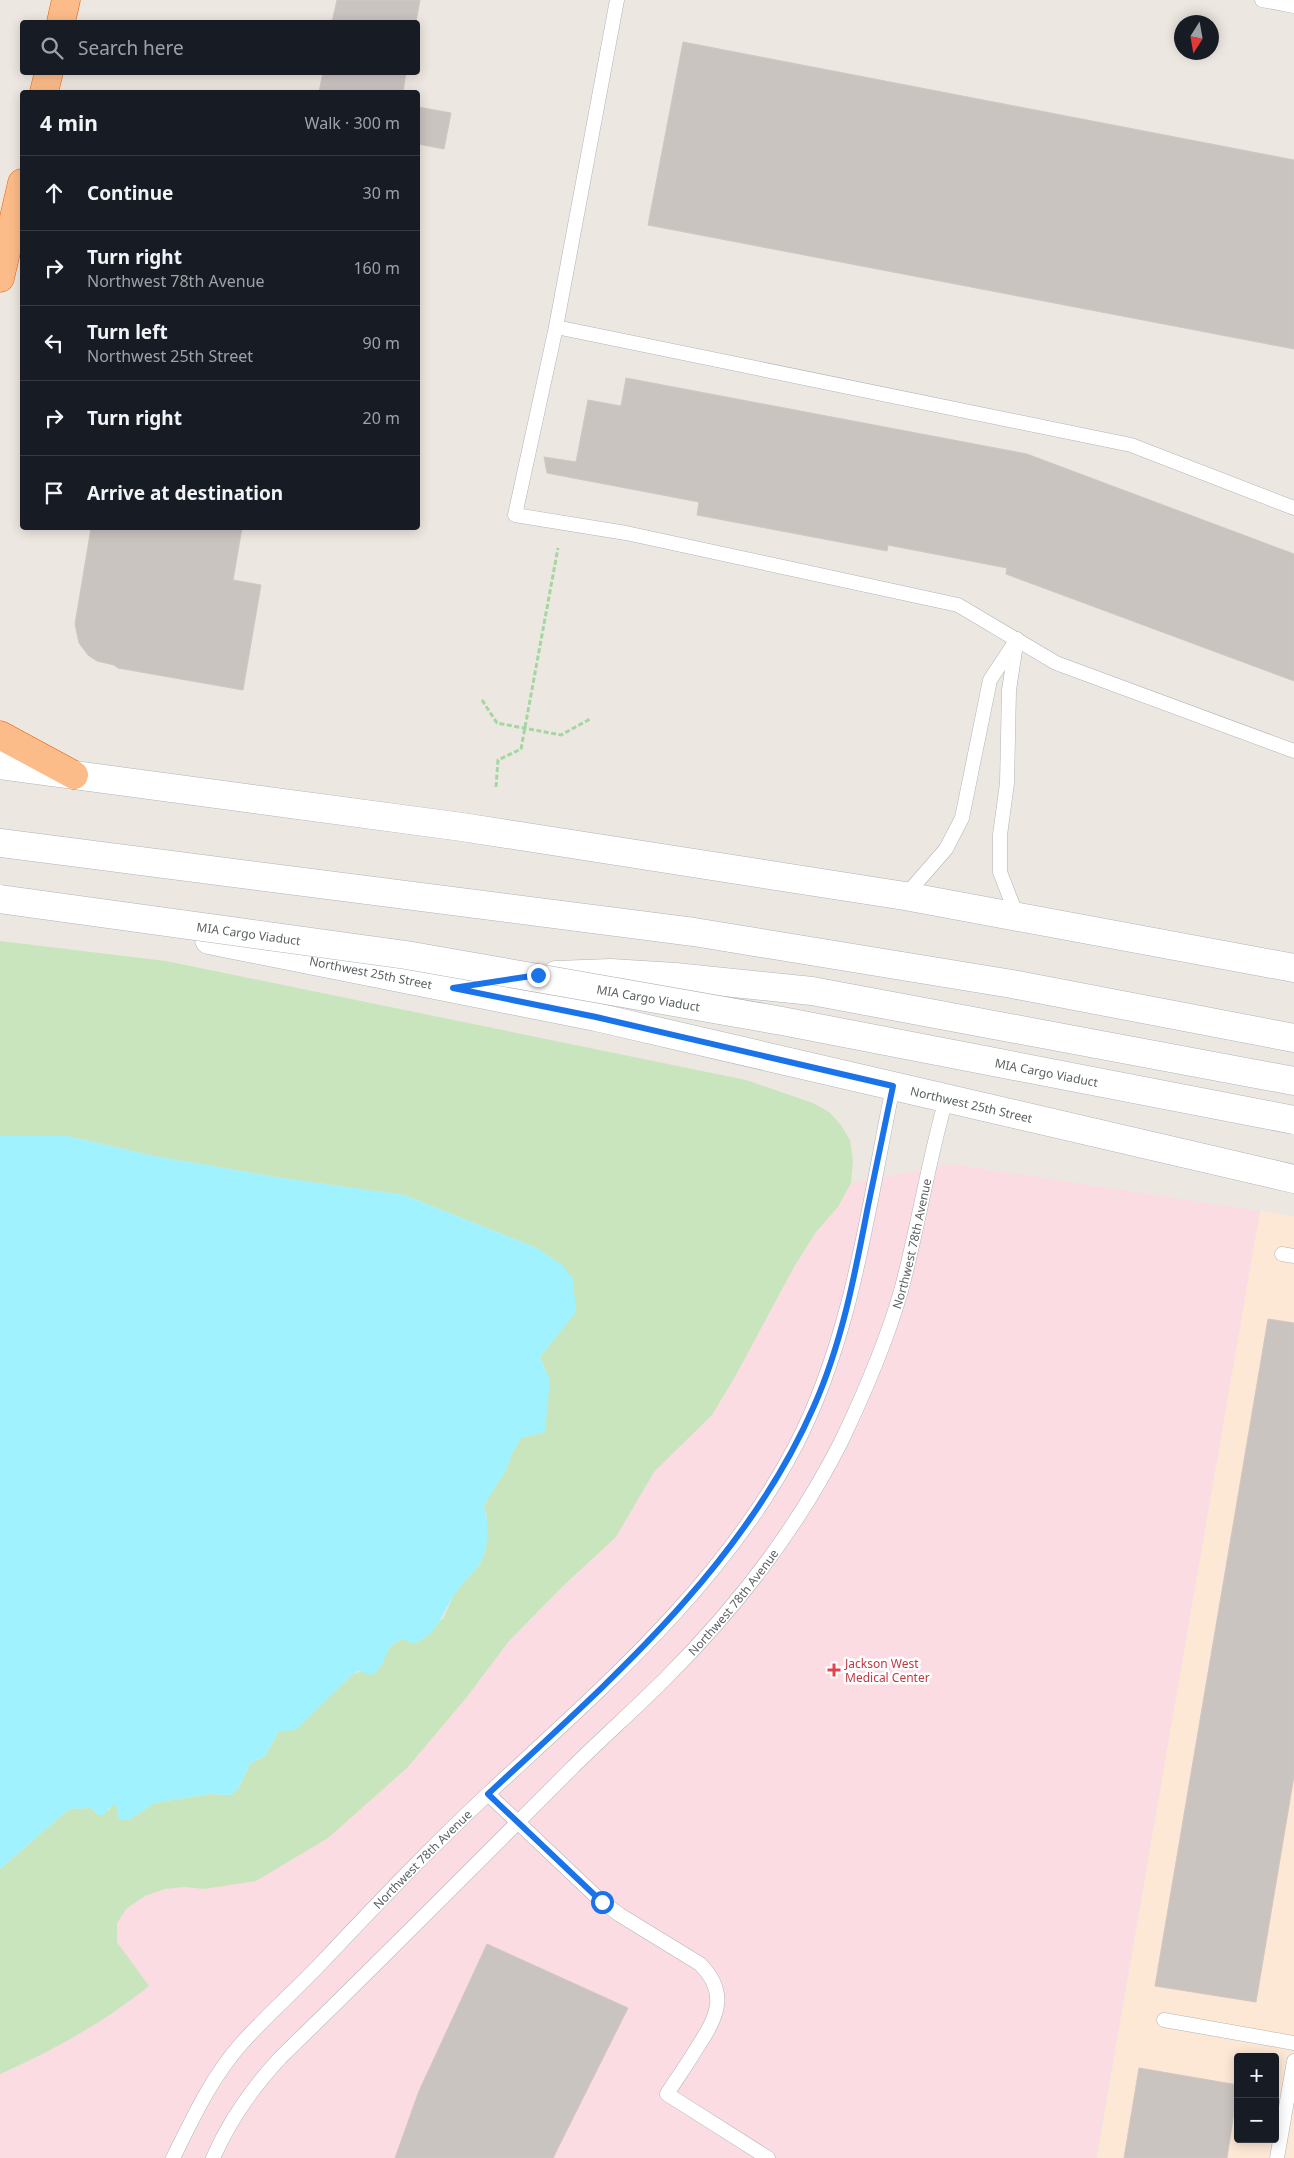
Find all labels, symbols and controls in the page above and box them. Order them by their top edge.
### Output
north arrow [1174,15,1219,60]
search box [20,20,420,75]
icon: search [38,34,66,62]
text: Search here [78,35,184,61]
text: 4 min [40,109,98,137]
text: Walk · 300 m [305,112,400,134]
icon: ahead [40,179,68,207]
text: Continue [87,180,173,206]
text: 30 m [363,182,400,204]
text: Turn right [87,244,182,270]
icon: right [40,254,68,282]
text: 160 m [353,257,400,279]
text: Northwest 78th Avenue [87,270,265,292]
text: Turn left [87,319,168,345]
icon: left [40,329,68,357]
text: 90 m [363,332,400,354]
text: Northwest 25th Street [87,345,253,367]
icon: right [40,404,68,432]
text: Turn right [87,405,182,431]
text: 20 m [363,407,400,429]
icon: arrive [40,479,68,507]
text: Arrive at destination [87,480,283,506]
street label: MIA Cargo Viaduct [196,918,302,949]
street label: Northwest 25th Street [308,952,434,993]
route end [527,964,550,987]
street label: MIA Cargo Viaduct [595,980,702,1015]
street label: MIA Cargo Viaduct [994,1054,1100,1091]
street label: Northwest 25th Street [909,1082,1035,1127]
street label: Northwest 78th Avenue [888,1176,935,1311]
street label: Northwest 78th Avenue [684,1545,782,1659]
place label: Jackson West Medical Center [844,1655,930,1686]
marker: Jackson West Medical Center [827,1663,841,1677]
street label: Northwest 78th Avenue [369,1805,475,1912]
route start [591,1891,614,1914]
map controls [1234,2053,1279,2143]
button: + [1234,2053,1279,2098]
button: − [1234,2098,1279,2143]

